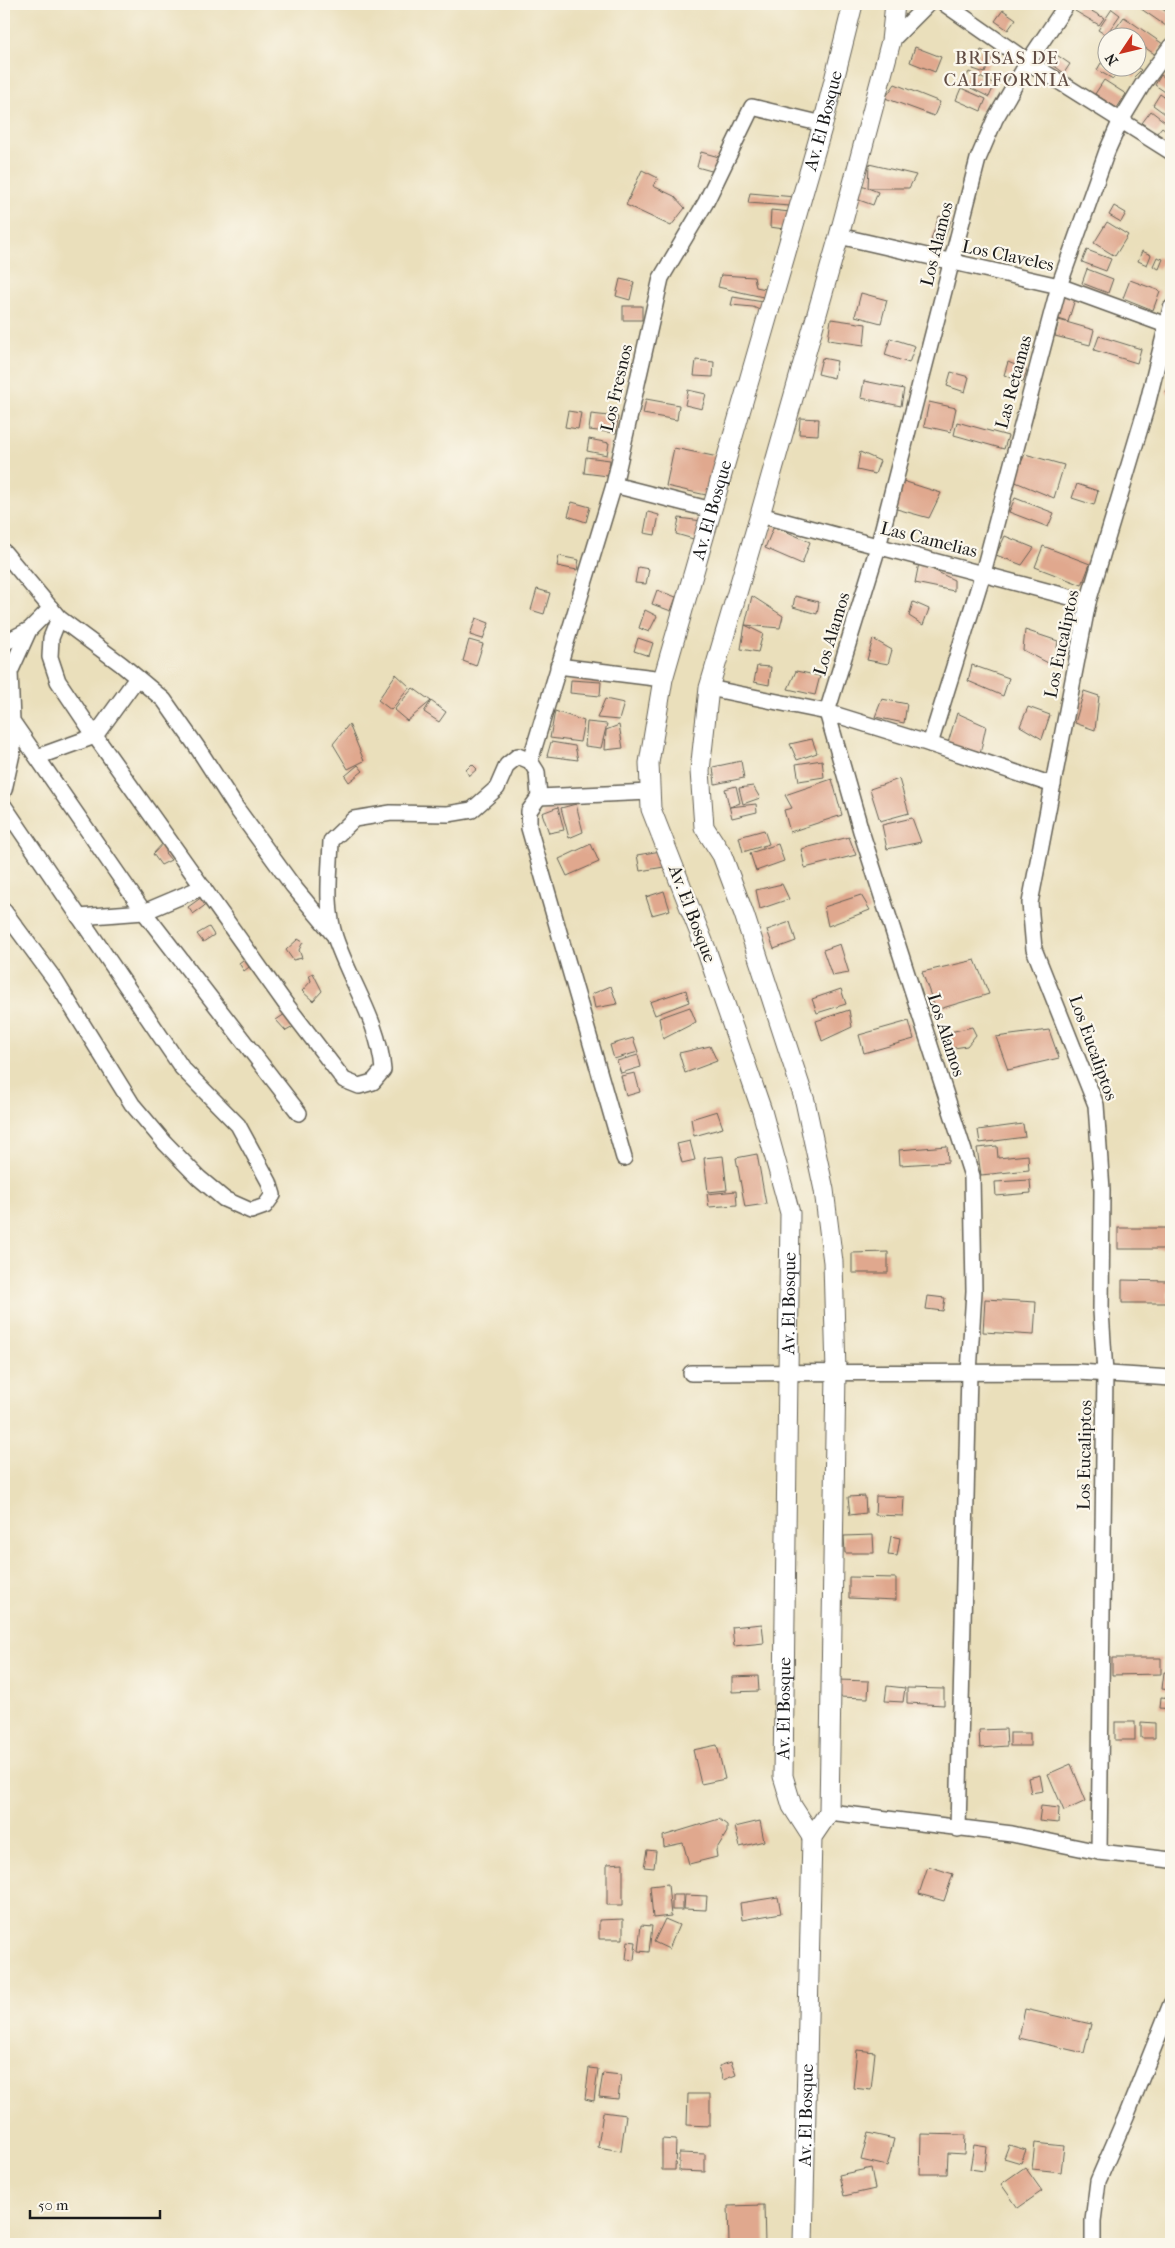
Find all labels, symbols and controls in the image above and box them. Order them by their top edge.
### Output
north arrow [1098,28,1148,78]
district label: BRISAS DE CALIFORNIA [944,47,1070,91]
text: N [1102,50,1122,68]
street label: Av. El Bosque [799,68,846,174]
street label: Los Alamos [916,199,958,288]
street label: Los Claveles [960,236,1056,276]
street label: Las Retamas [991,333,1037,431]
street label: Los Fresnos [597,342,637,434]
street label: Av. El Bosque [687,458,736,563]
street label: Las Camelias [878,518,980,562]
street label: Los Eucaliptos [1040,588,1084,700]
street label: Los Alamos [809,589,855,678]
street label: Av. El Bosque [663,861,720,966]
street label: Los Alamos [923,991,969,1080]
street label: Los Eucaliptos [1064,993,1122,1104]
street label: Av. El Bosque [778,1252,800,1356]
street label: Los Eucaliptos [1074,1399,1096,1510]
street label: Av. El Bosque [773,1657,795,1761]
street label: Av. El Bosque [794,2063,817,2168]
scale bar [30,2188,160,2220]
text: 50 m [38,2196,69,2214]

